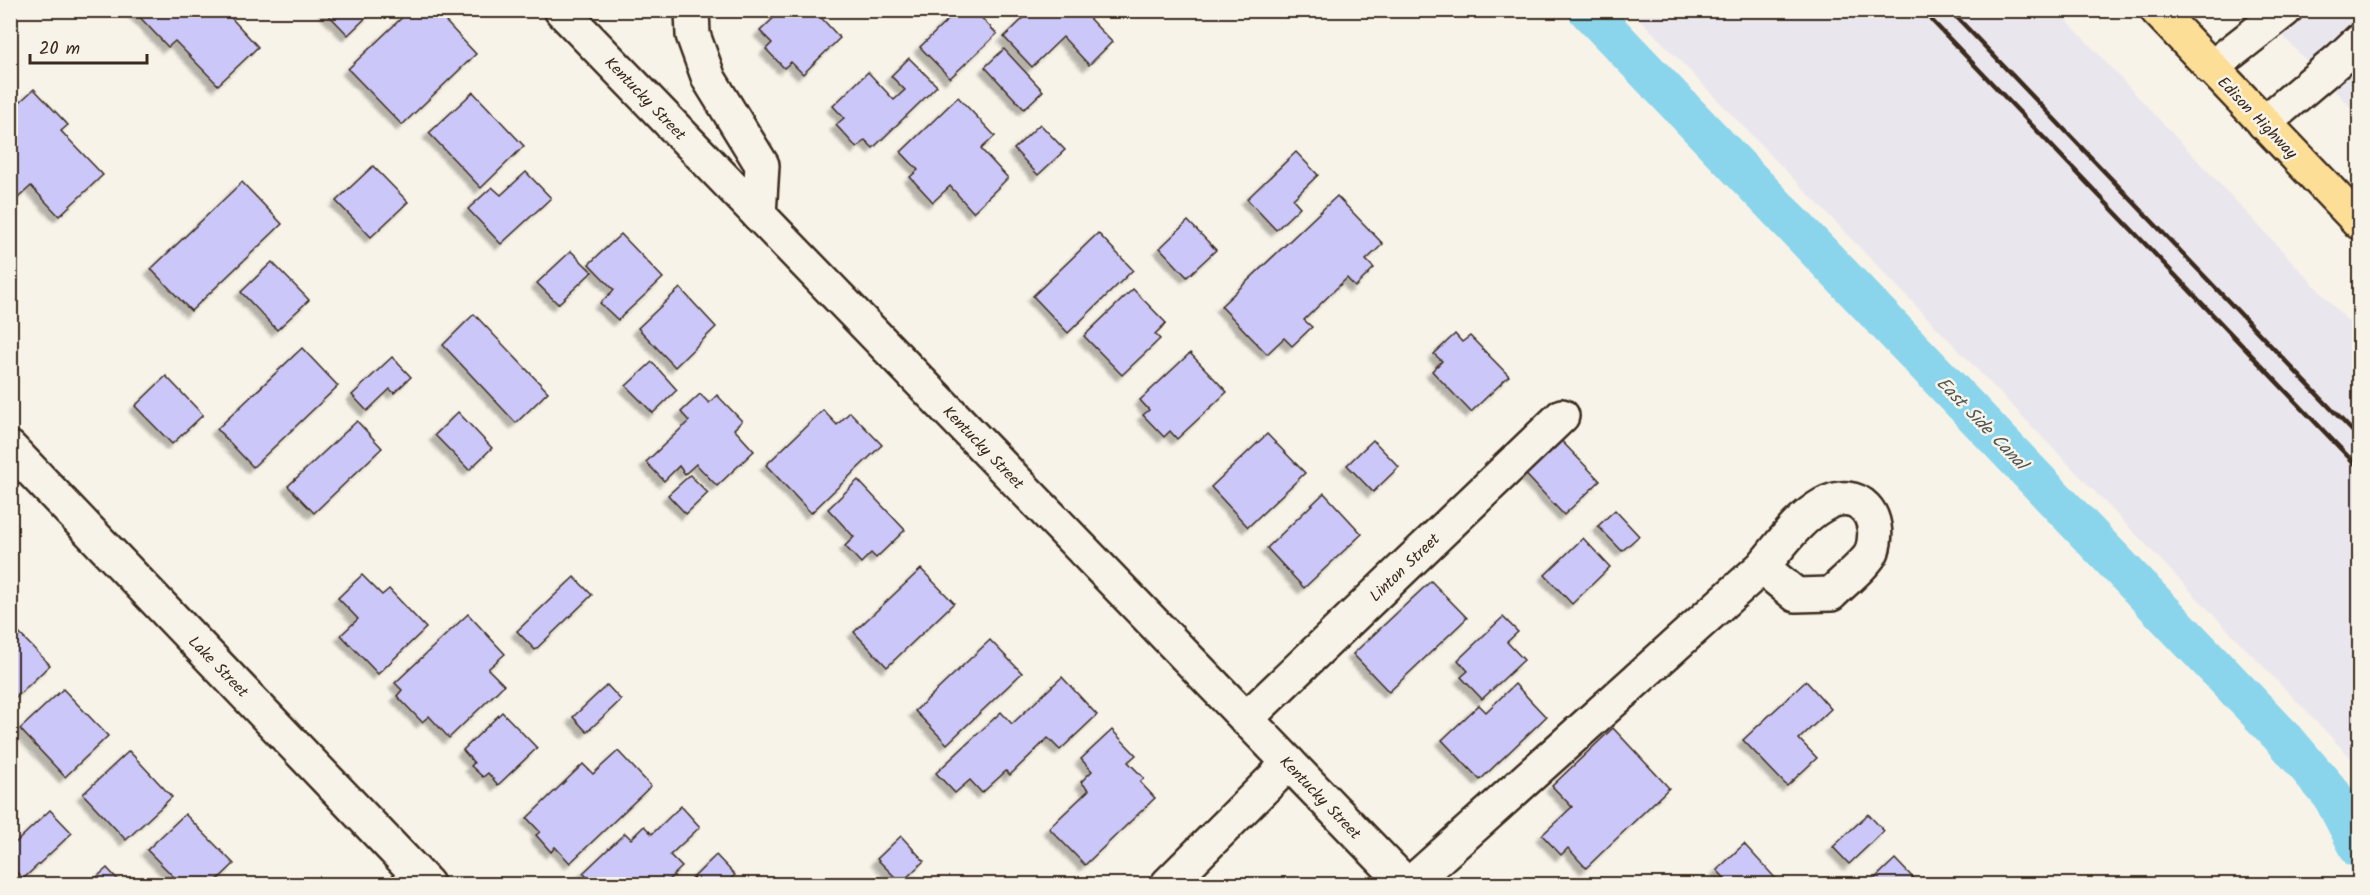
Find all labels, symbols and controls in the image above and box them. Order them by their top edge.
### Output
scale bar [30,27,147,65]
text: 20 m [39,35,80,64]
street label: Kentucky Street [598,51,692,147]
street label: Edison Highway [2211,71,2303,165]
water label: East Side Canal [1929,371,2036,480]
street label: Kentucky Street [936,400,1030,496]
street label: Linton Street [1364,527,1447,608]
street label: Lake Street [182,630,255,704]
street label: Kentucky Street [1273,750,1367,846]

